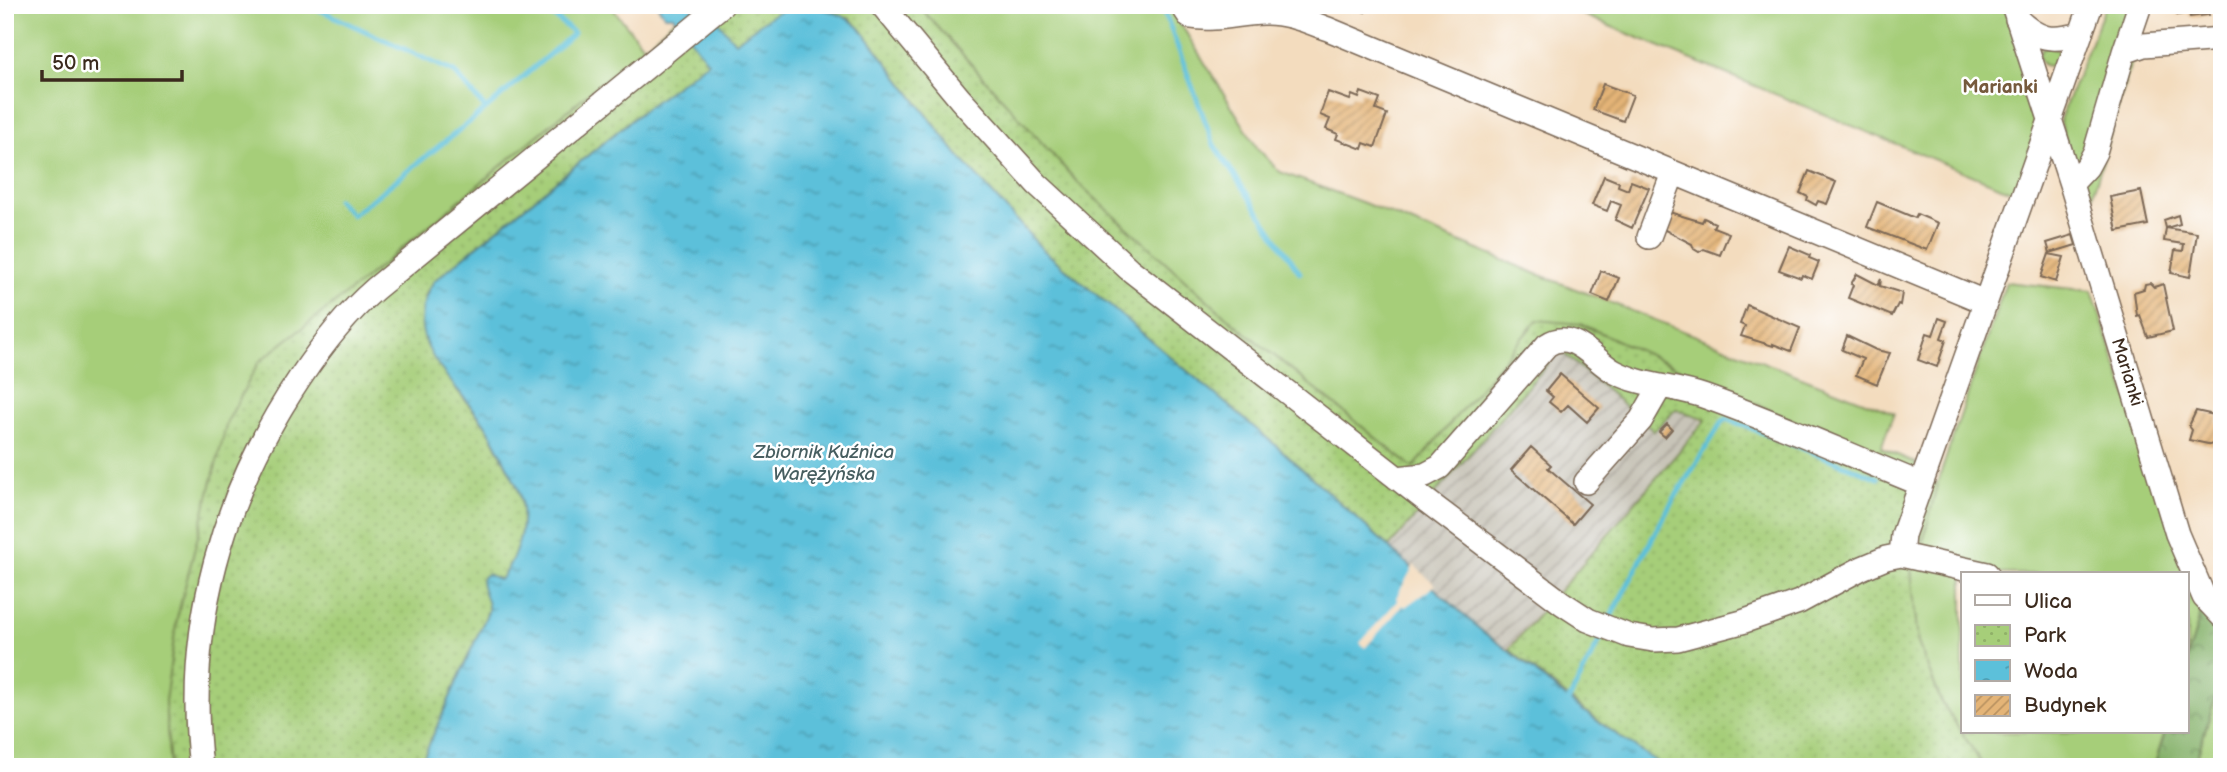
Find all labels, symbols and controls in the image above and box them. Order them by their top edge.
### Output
scale bar [42,38,182,82]
text: 50 m [52,51,99,76]
district label: Marianki [1962,76,2038,99]
street label: Marianki [2107,336,2147,408]
water label: Zbiornik Kuźnica Warężyńska [753,441,894,486]
legend [1961,572,2188,734]
text: Ulica [2024,589,2072,614]
text: Park [2024,623,2067,648]
text: Woda [2024,659,2078,684]
text: Budynek [2024,693,2107,718]

